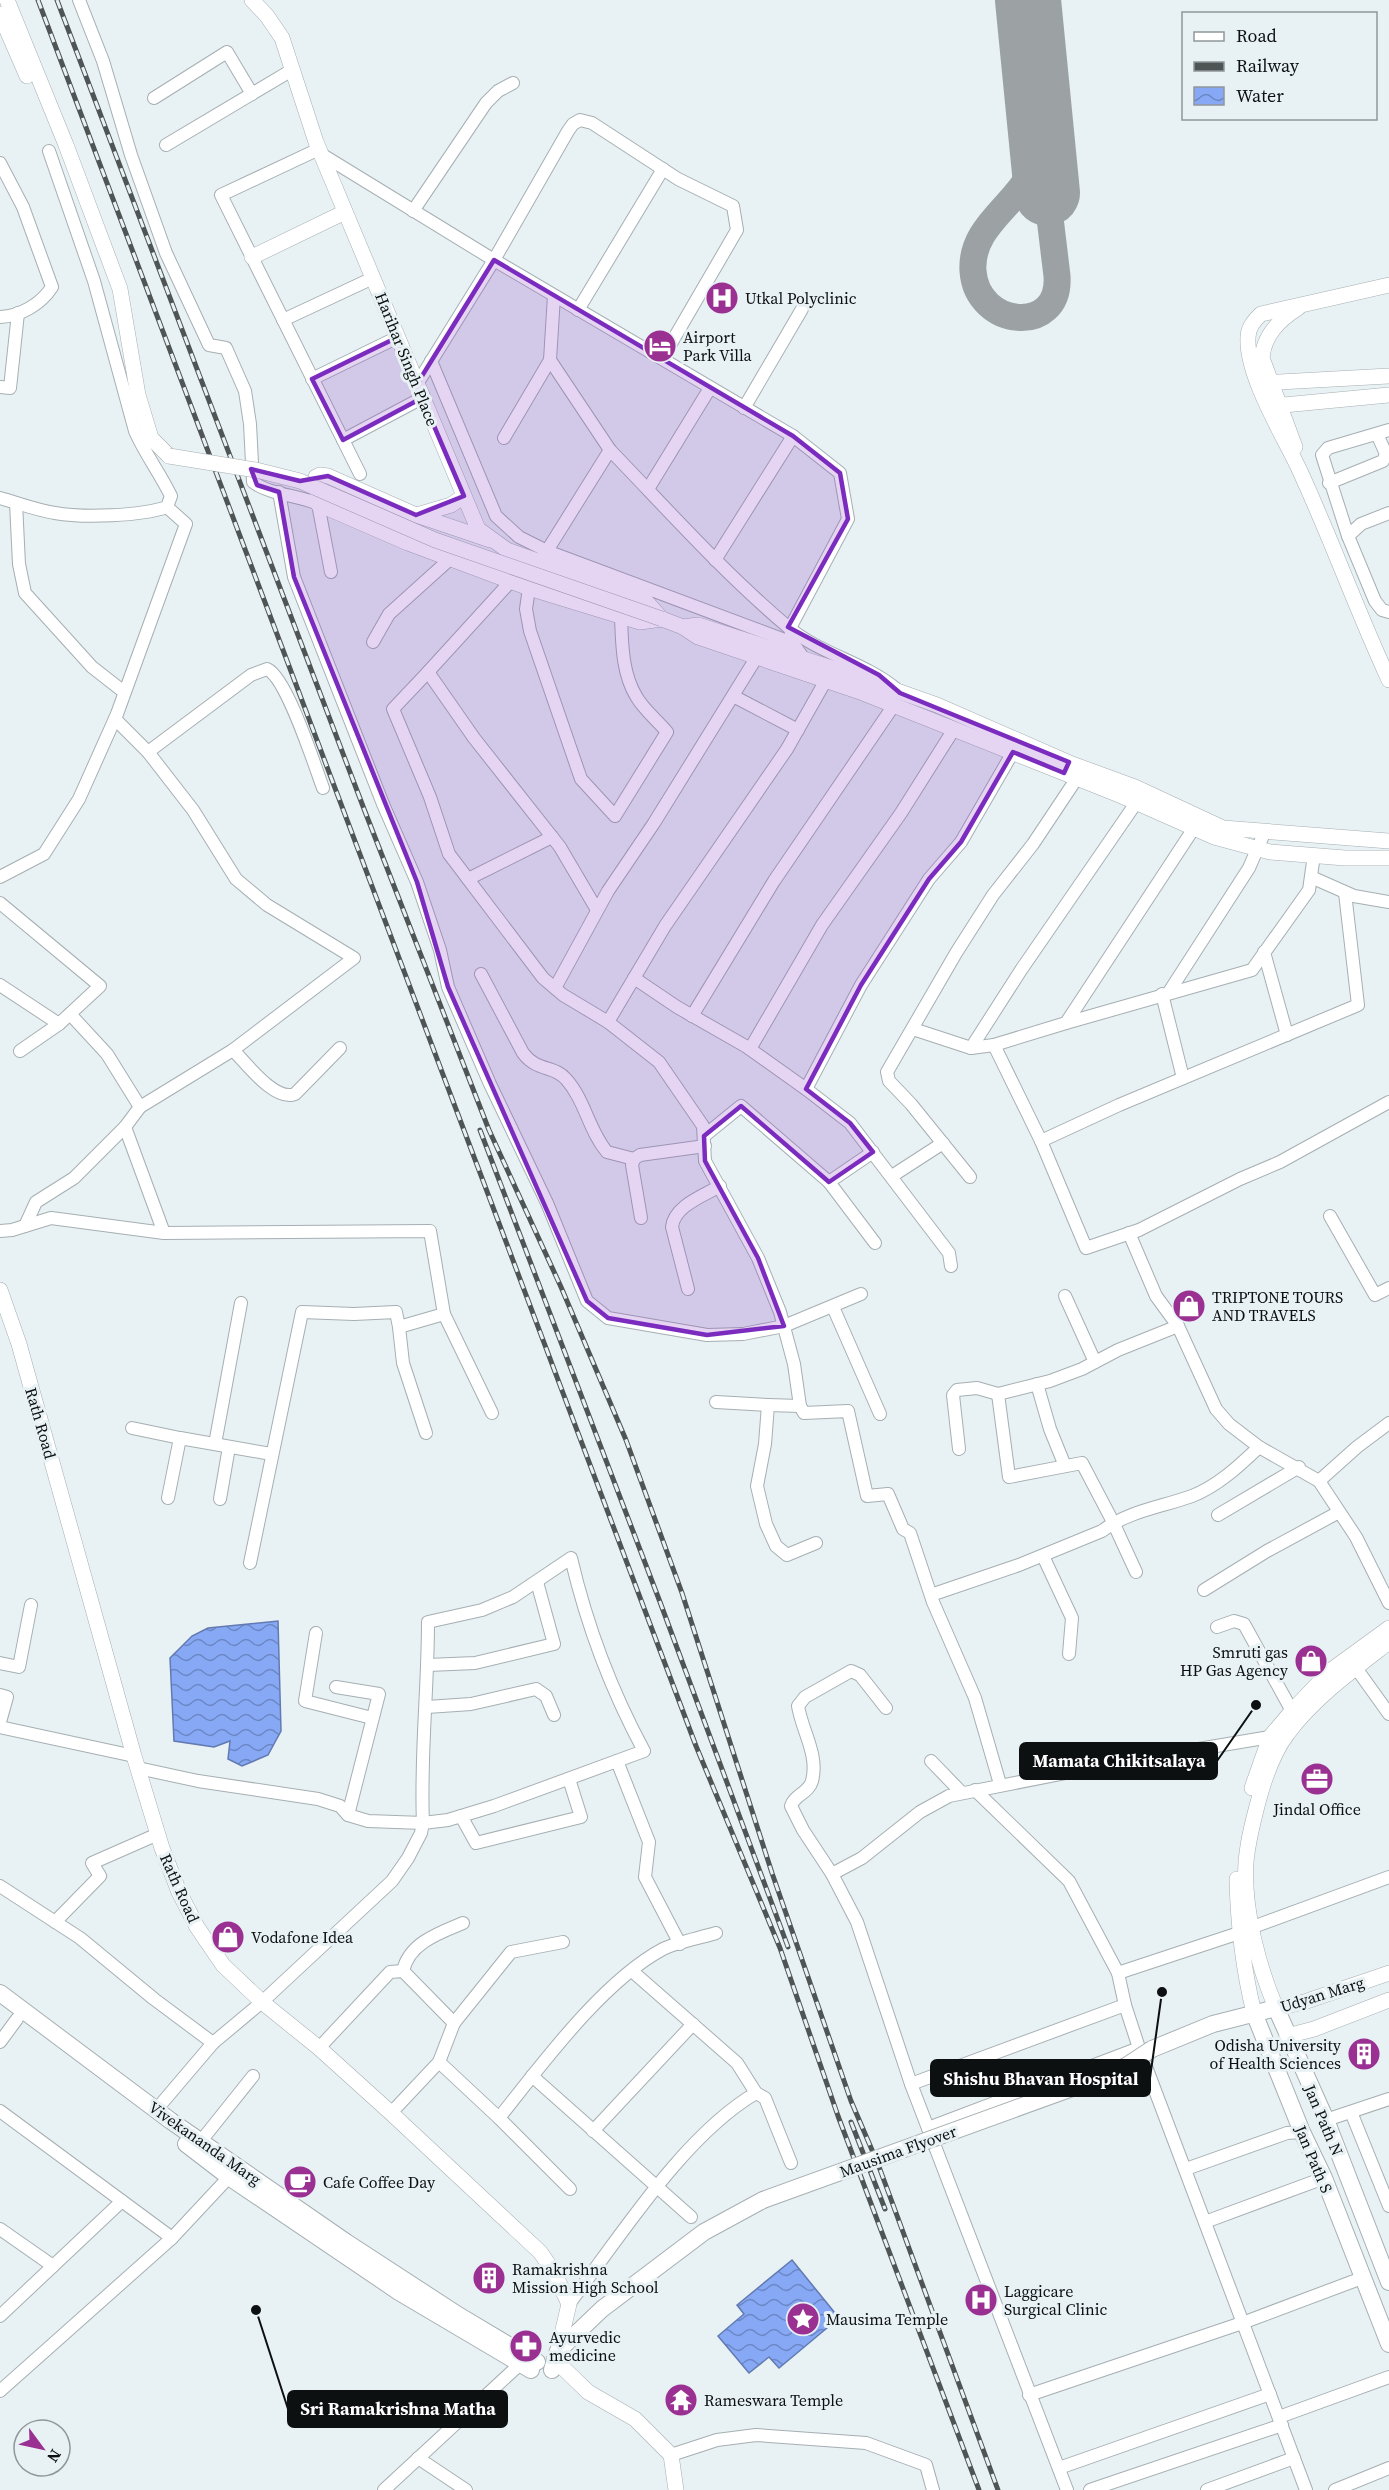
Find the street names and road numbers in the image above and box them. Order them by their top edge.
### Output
street label: Harihar Singh Place [370,289,444,429]
street label: Rath Road [20,1385,62,1461]
street label: Rath Road [155,1850,205,1926]
street label: Udyan Marg [1277,1971,1367,2017]
street label: Jan Path N [1299,2080,1349,2159]
street label: Vivekananda Marg [144,2096,266,2190]
street label: Mausima Flyover [837,2120,960,2182]
street label: Jan Path S [1290,2121,1338,2196]

